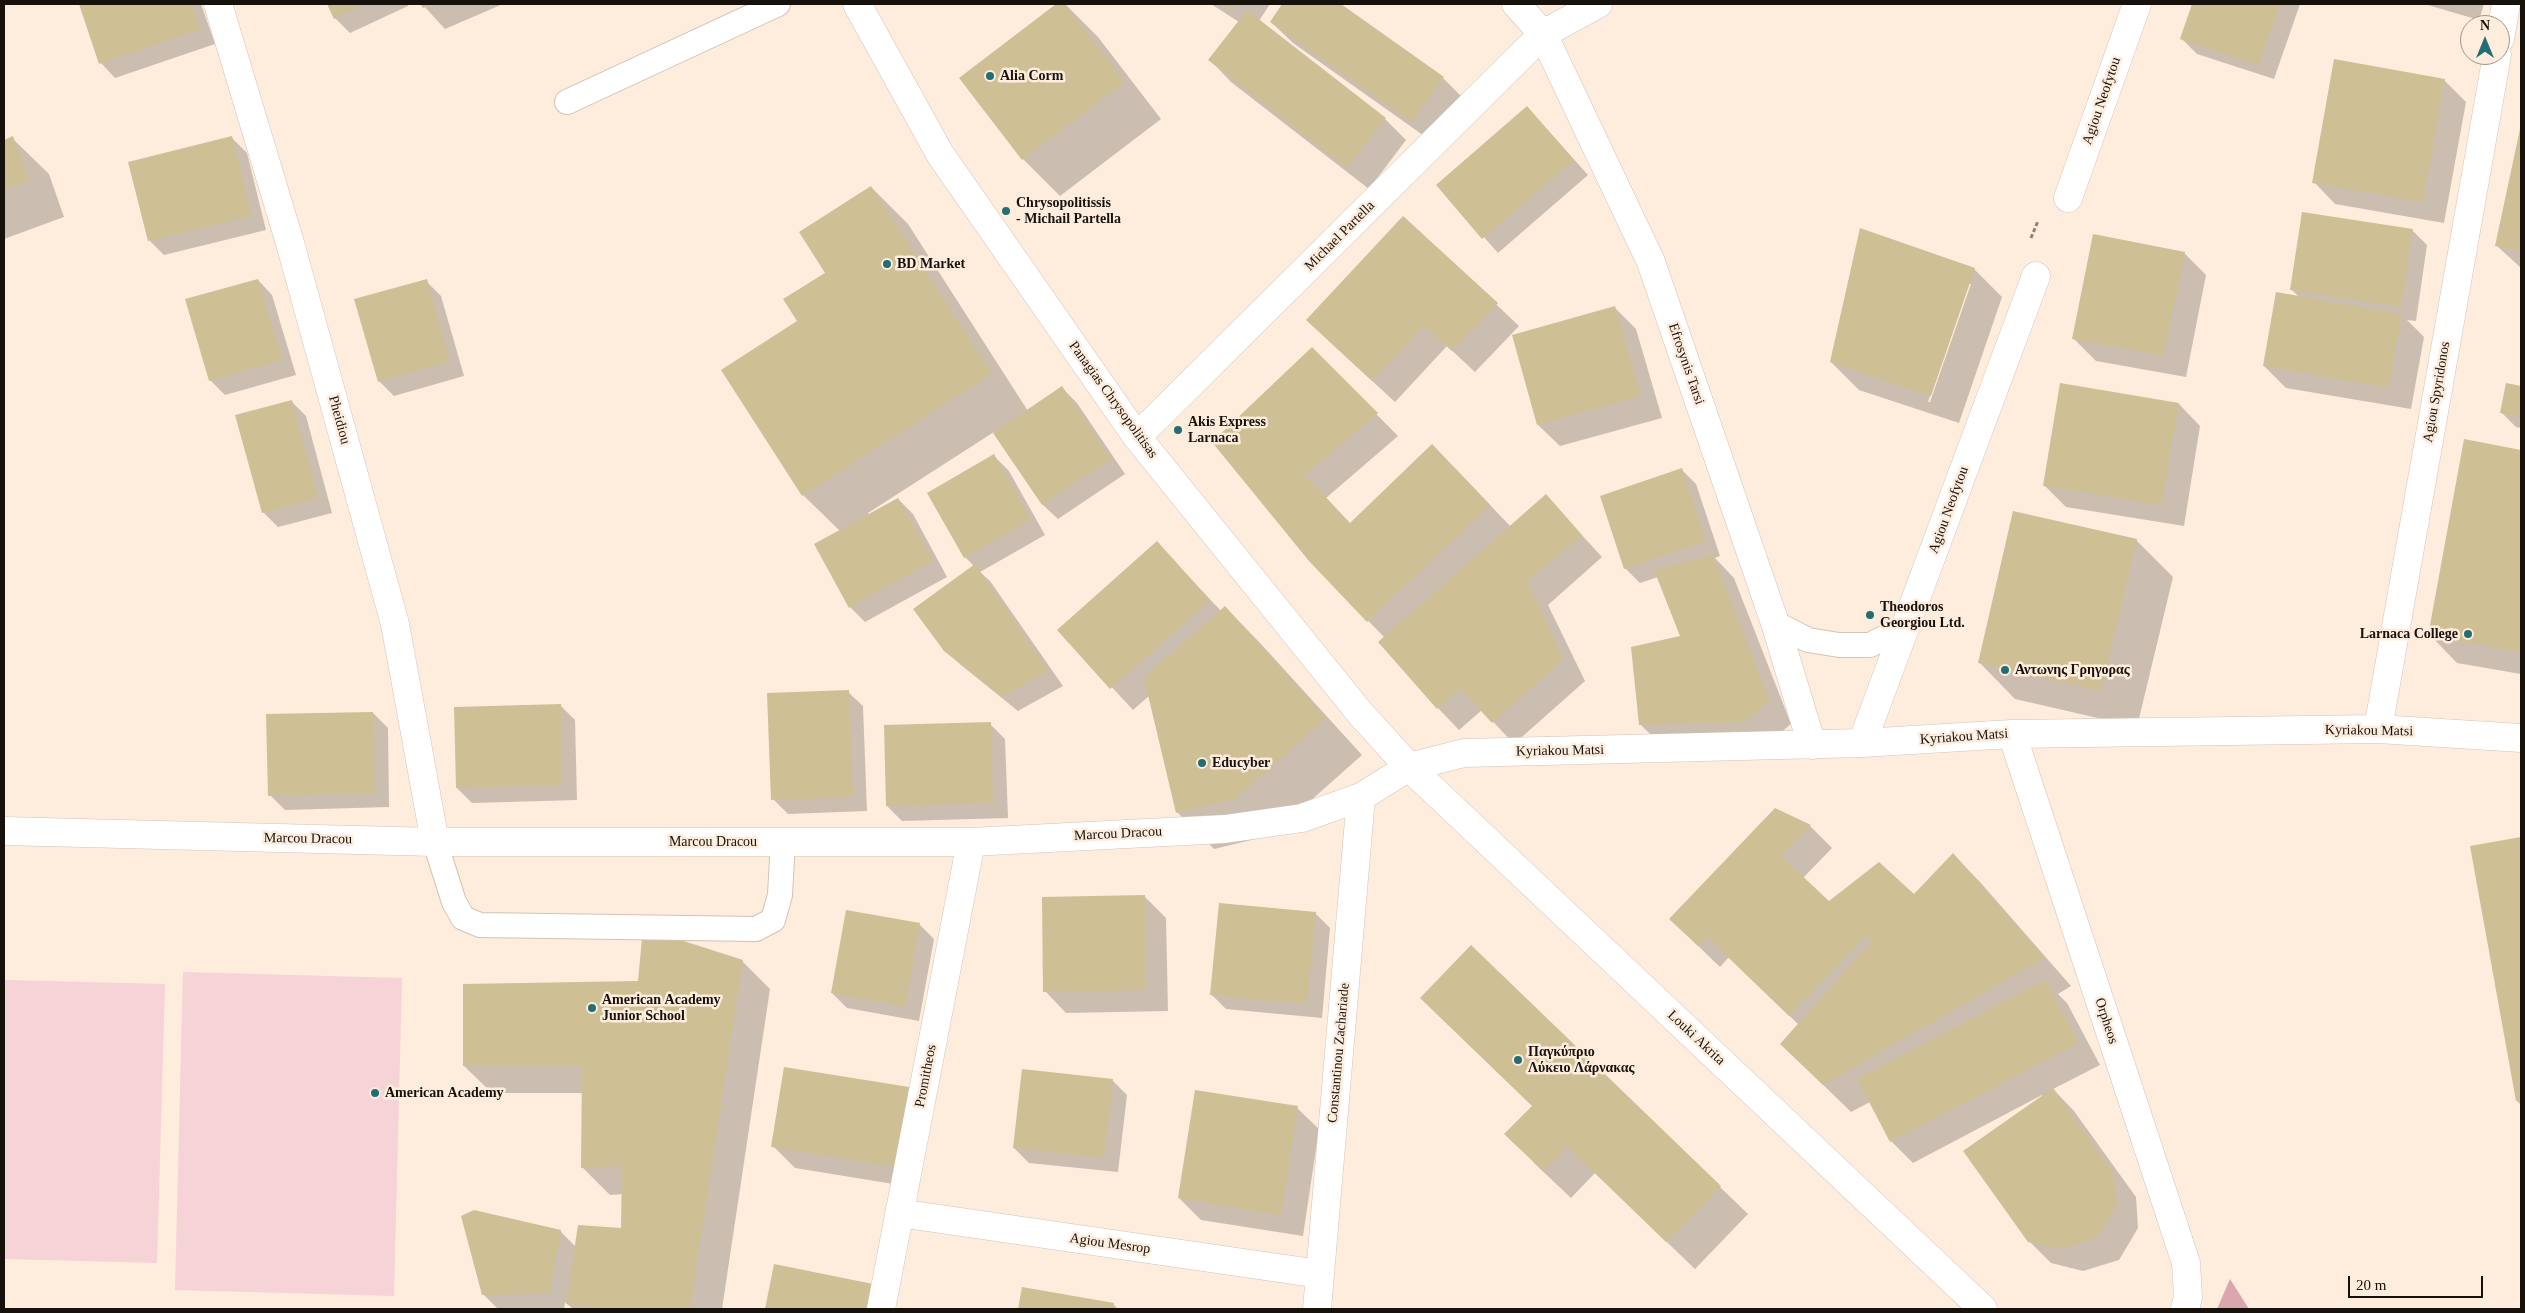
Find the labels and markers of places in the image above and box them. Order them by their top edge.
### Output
place label: Alia Corm [1000,68,1063,84]
marker: Alia Corm [984,70,996,82]
place label: Chrysopolitissis - Michail Partella [1016,195,1121,228]
marker: Chrysopolitissis - Michail Partella [1000,205,1012,217]
place label: BD Market [897,256,965,272]
marker: BD Market [881,258,893,270]
place label: Akis Express Larnaca [1188,414,1266,447]
marker: Akis Express Larnaca [1172,424,1184,436]
place label: Theodoros Georgiou Ltd. [1880,599,1965,632]
marker: Theodoros Georgiou Ltd. [1864,609,1876,621]
place label: Larnaca College [2360,626,2458,642]
marker: Larnaca College [2462,628,2474,640]
place label: Αντωνης Γρηγορας [2015,662,2130,678]
marker: Αντωνης Γρηγορας [1999,664,2011,676]
place label: Educyber [1212,755,1270,771]
marker: Educyber [1196,757,1208,769]
place label: American Academy Junior School [602,992,721,1024]
marker: American Academy Junior School [586,1002,598,1014]
place label: Παγκύπριο Λύκειο Λάρνακας [1528,1044,1634,1076]
marker: Παγκύπριο Λύκειο Λάρνακας [1512,1054,1524,1066]
place label: American Academy [385,1085,504,1101]
marker: American Academy [369,1087,381,1099]

